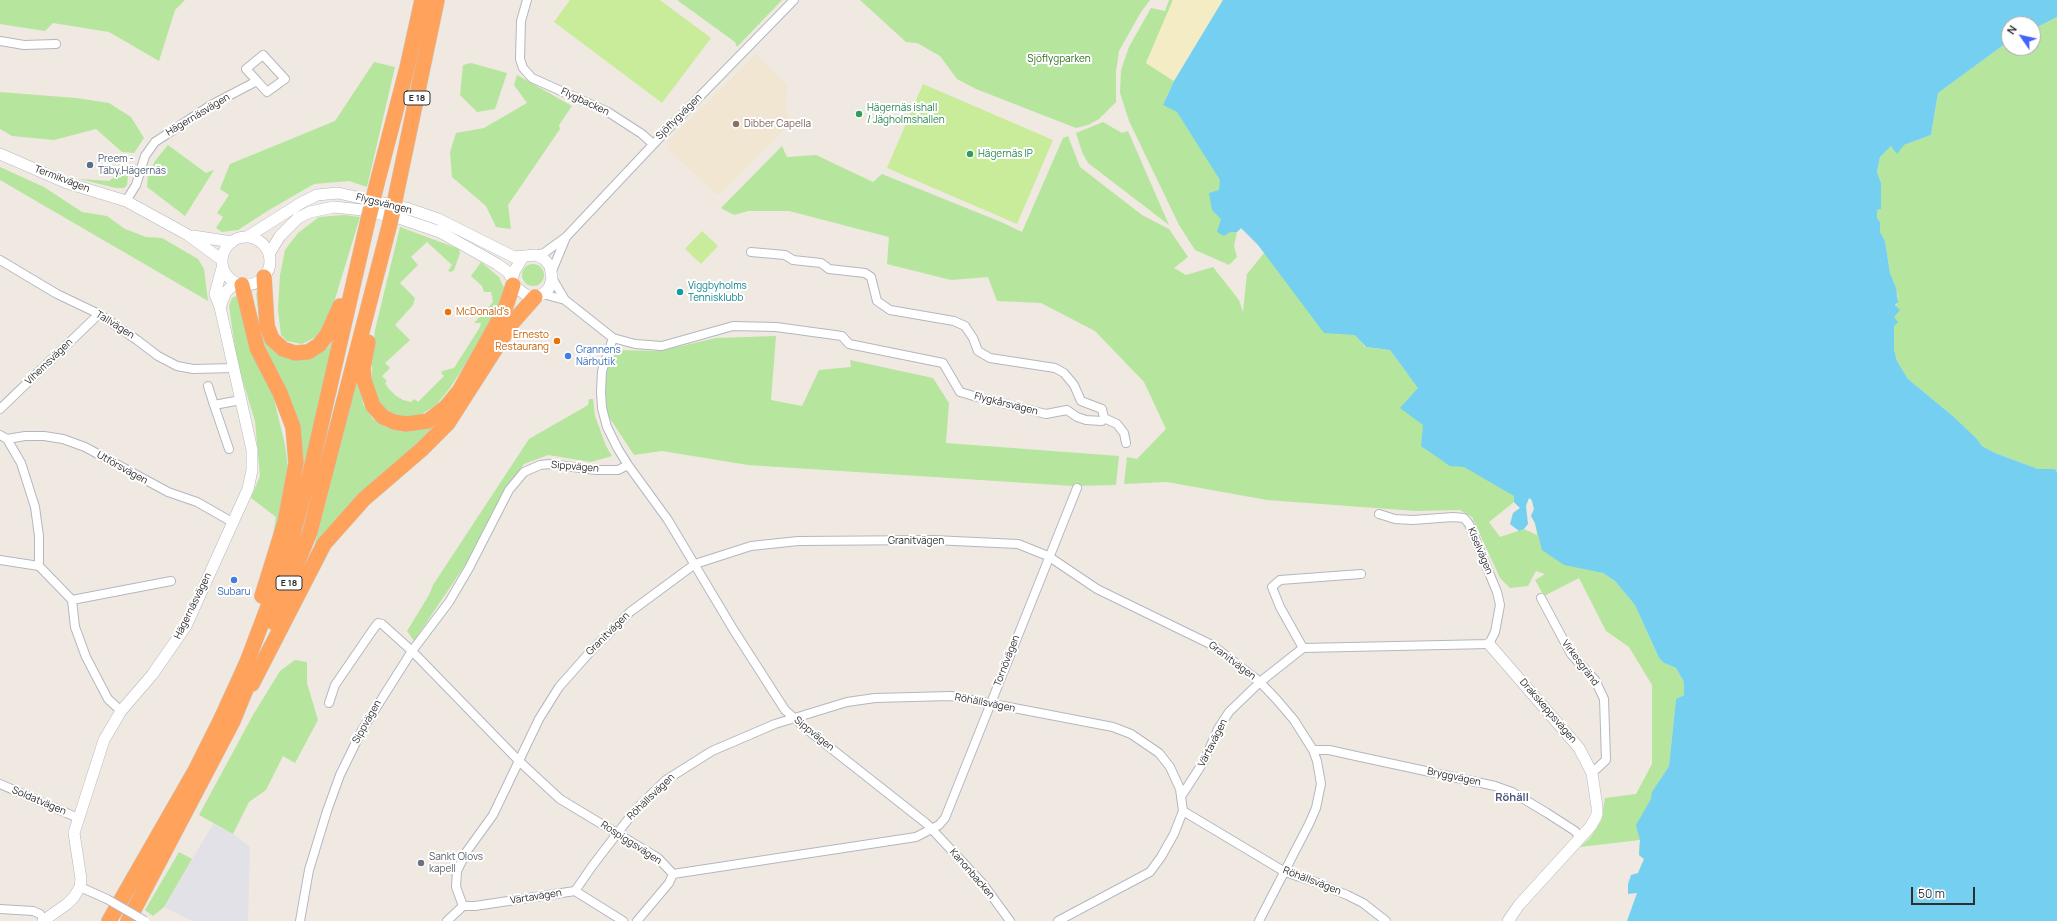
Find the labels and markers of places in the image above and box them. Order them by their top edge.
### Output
place label: Hägernäs ishall / Jägholmshallen [867,102,945,126]
marker: Hägernäs ishall / Jägholmshallen [854,109,864,119]
place label: Dibber Capella [744,118,811,130]
marker: Dibber Capella [731,119,741,129]
place label: Hägernäs IP [978,148,1033,160]
marker: Hägernäs IP [965,149,975,159]
place label: Preem - Täby,Hägernäs [98,153,166,176]
marker: Preem - Täby,Hägernäs [85,160,95,170]
place label: Viggbyholms Tennisklubb [688,280,747,304]
marker: Viggbyholms Tennisklubb [675,287,685,297]
place label: McDonald's [456,306,509,318]
marker: McDonald's [443,307,453,317]
place label: Ernesto Restaurang [495,329,549,352]
marker: Ernesto Restaurang [552,336,562,346]
place label: Grannens Närbutik [576,344,621,368]
marker: Grannens Närbutik [563,351,573,361]
marker: Subaru [229,575,239,585]
place label: Subaru [217,586,251,598]
place label: Sankt Olovs kapell [429,851,483,874]
marker: Sankt Olovs kapell [416,858,426,868]

